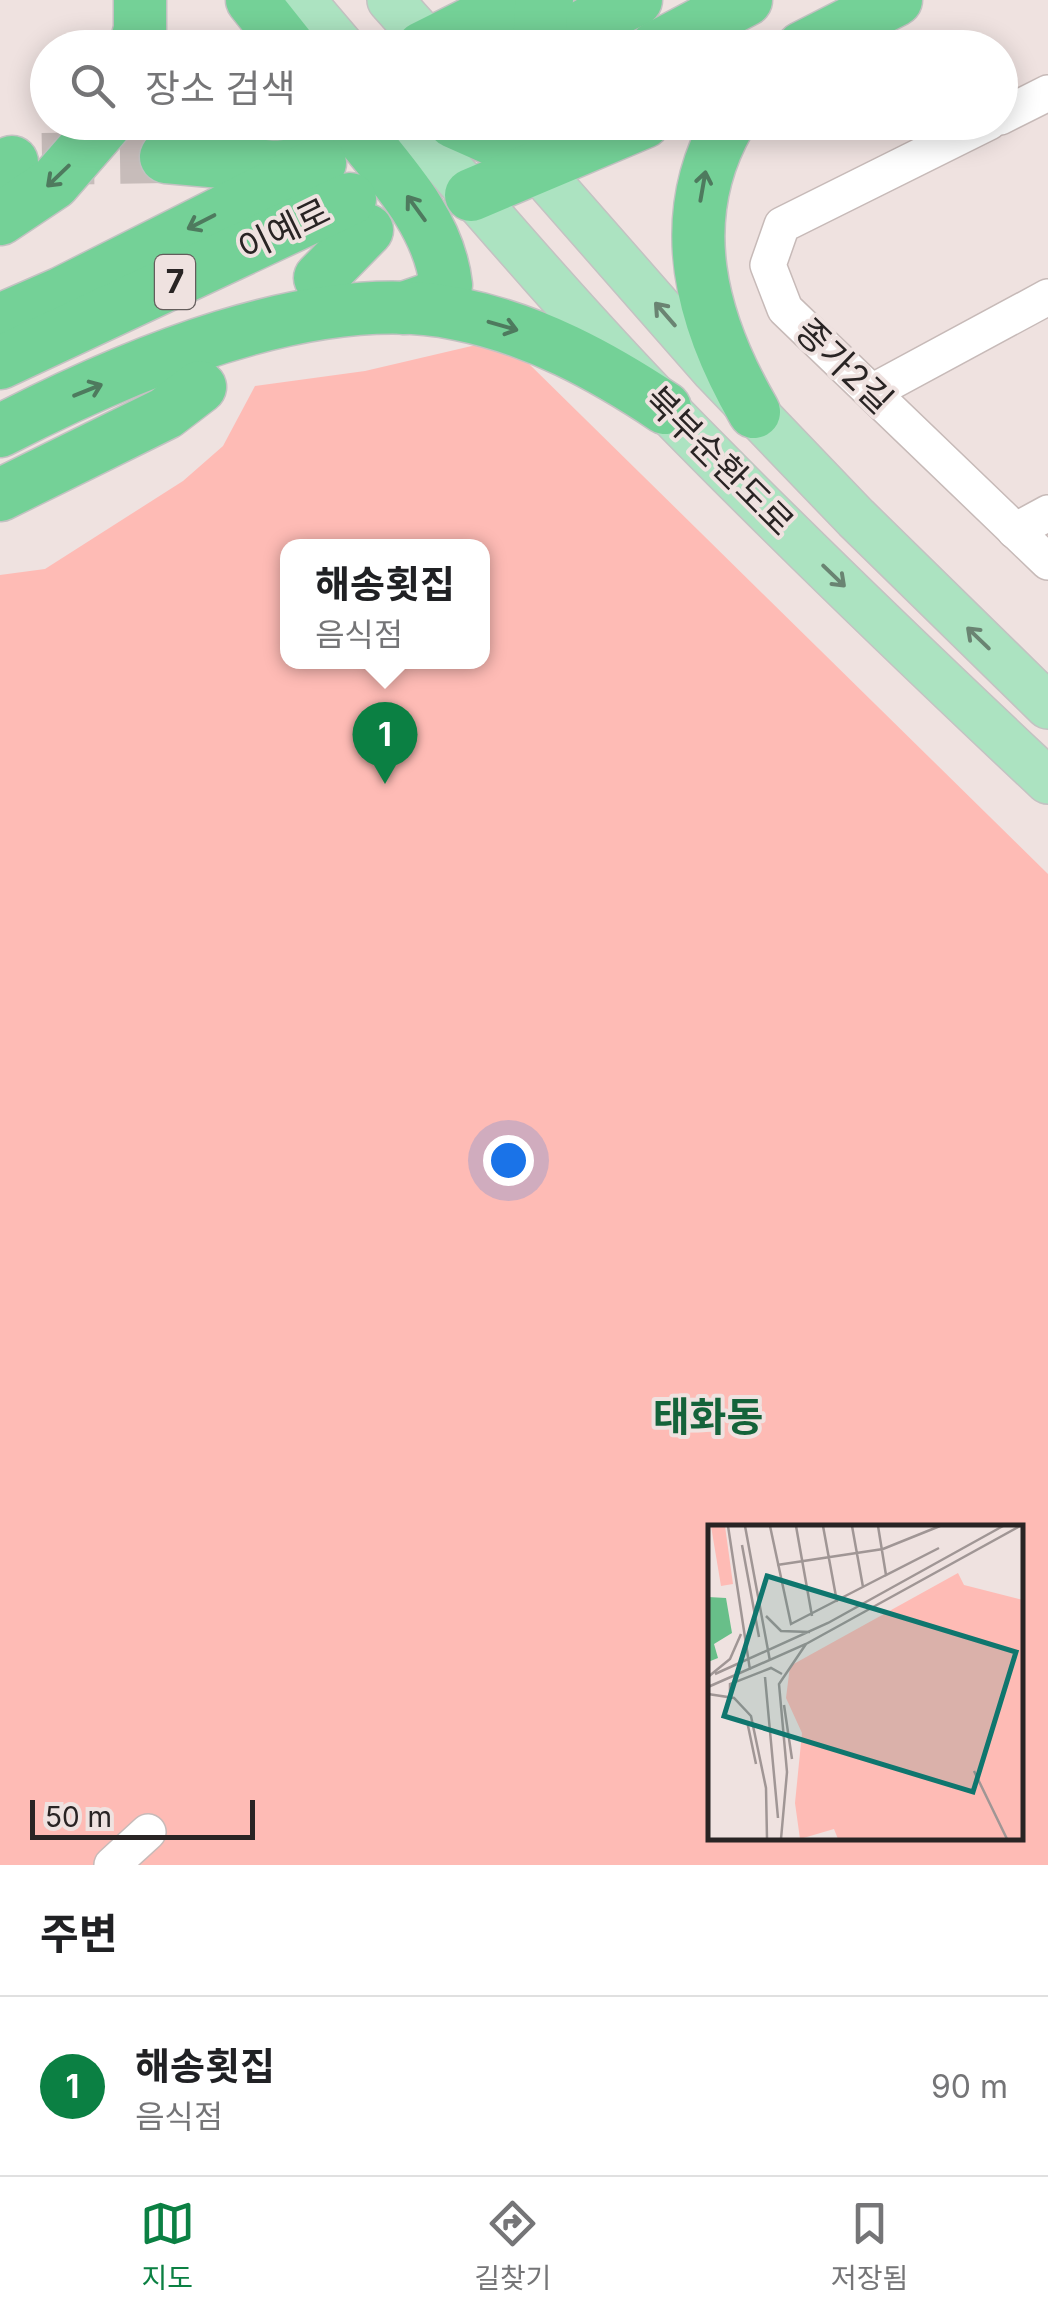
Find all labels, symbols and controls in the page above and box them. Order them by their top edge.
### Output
search box [30,30,1018,140]
icon: search [65,58,120,113]
text: 장소 검색 [145,65,296,111]
one-way arrow [47,164,71,188]
one-way arrow [694,171,713,203]
street label: 이예로 [231,189,336,269]
one-way arrow [406,195,427,223]
one-way arrow [187,214,217,233]
road number: 7 [155,255,195,309]
one-way arrow [653,302,676,327]
street label: 종가2길 [788,309,902,421]
one-way arrow [487,318,518,336]
street label: 북부순환도로 [637,377,803,543]
one-way arrow [72,379,103,397]
popup [280,539,490,669]
text: 해송횟집 [315,561,455,607]
one-way arrow [821,564,845,588]
text: 음식점 [315,615,403,654]
one-way arrow [967,626,991,650]
pin: 1 [352,702,418,784]
your location [483,1135,534,1186]
district label: 태화동 [653,1392,763,1441]
inset map [708,1525,1023,1840]
scale bar [30,1795,255,1840]
text: 50 m [45,1800,112,1834]
text: 주변 [40,1908,117,1959]
text: 해송횟집 [135,2043,275,2089]
text: 1 [66,2067,79,2106]
text: 90 m [931,2067,1008,2106]
text: 음식점 [135,2097,223,2136]
tab: 지도 [140,2196,195,2296]
tab: 길찾기 [474,2196,551,2296]
tab: 저장됨 [831,2196,908,2296]

